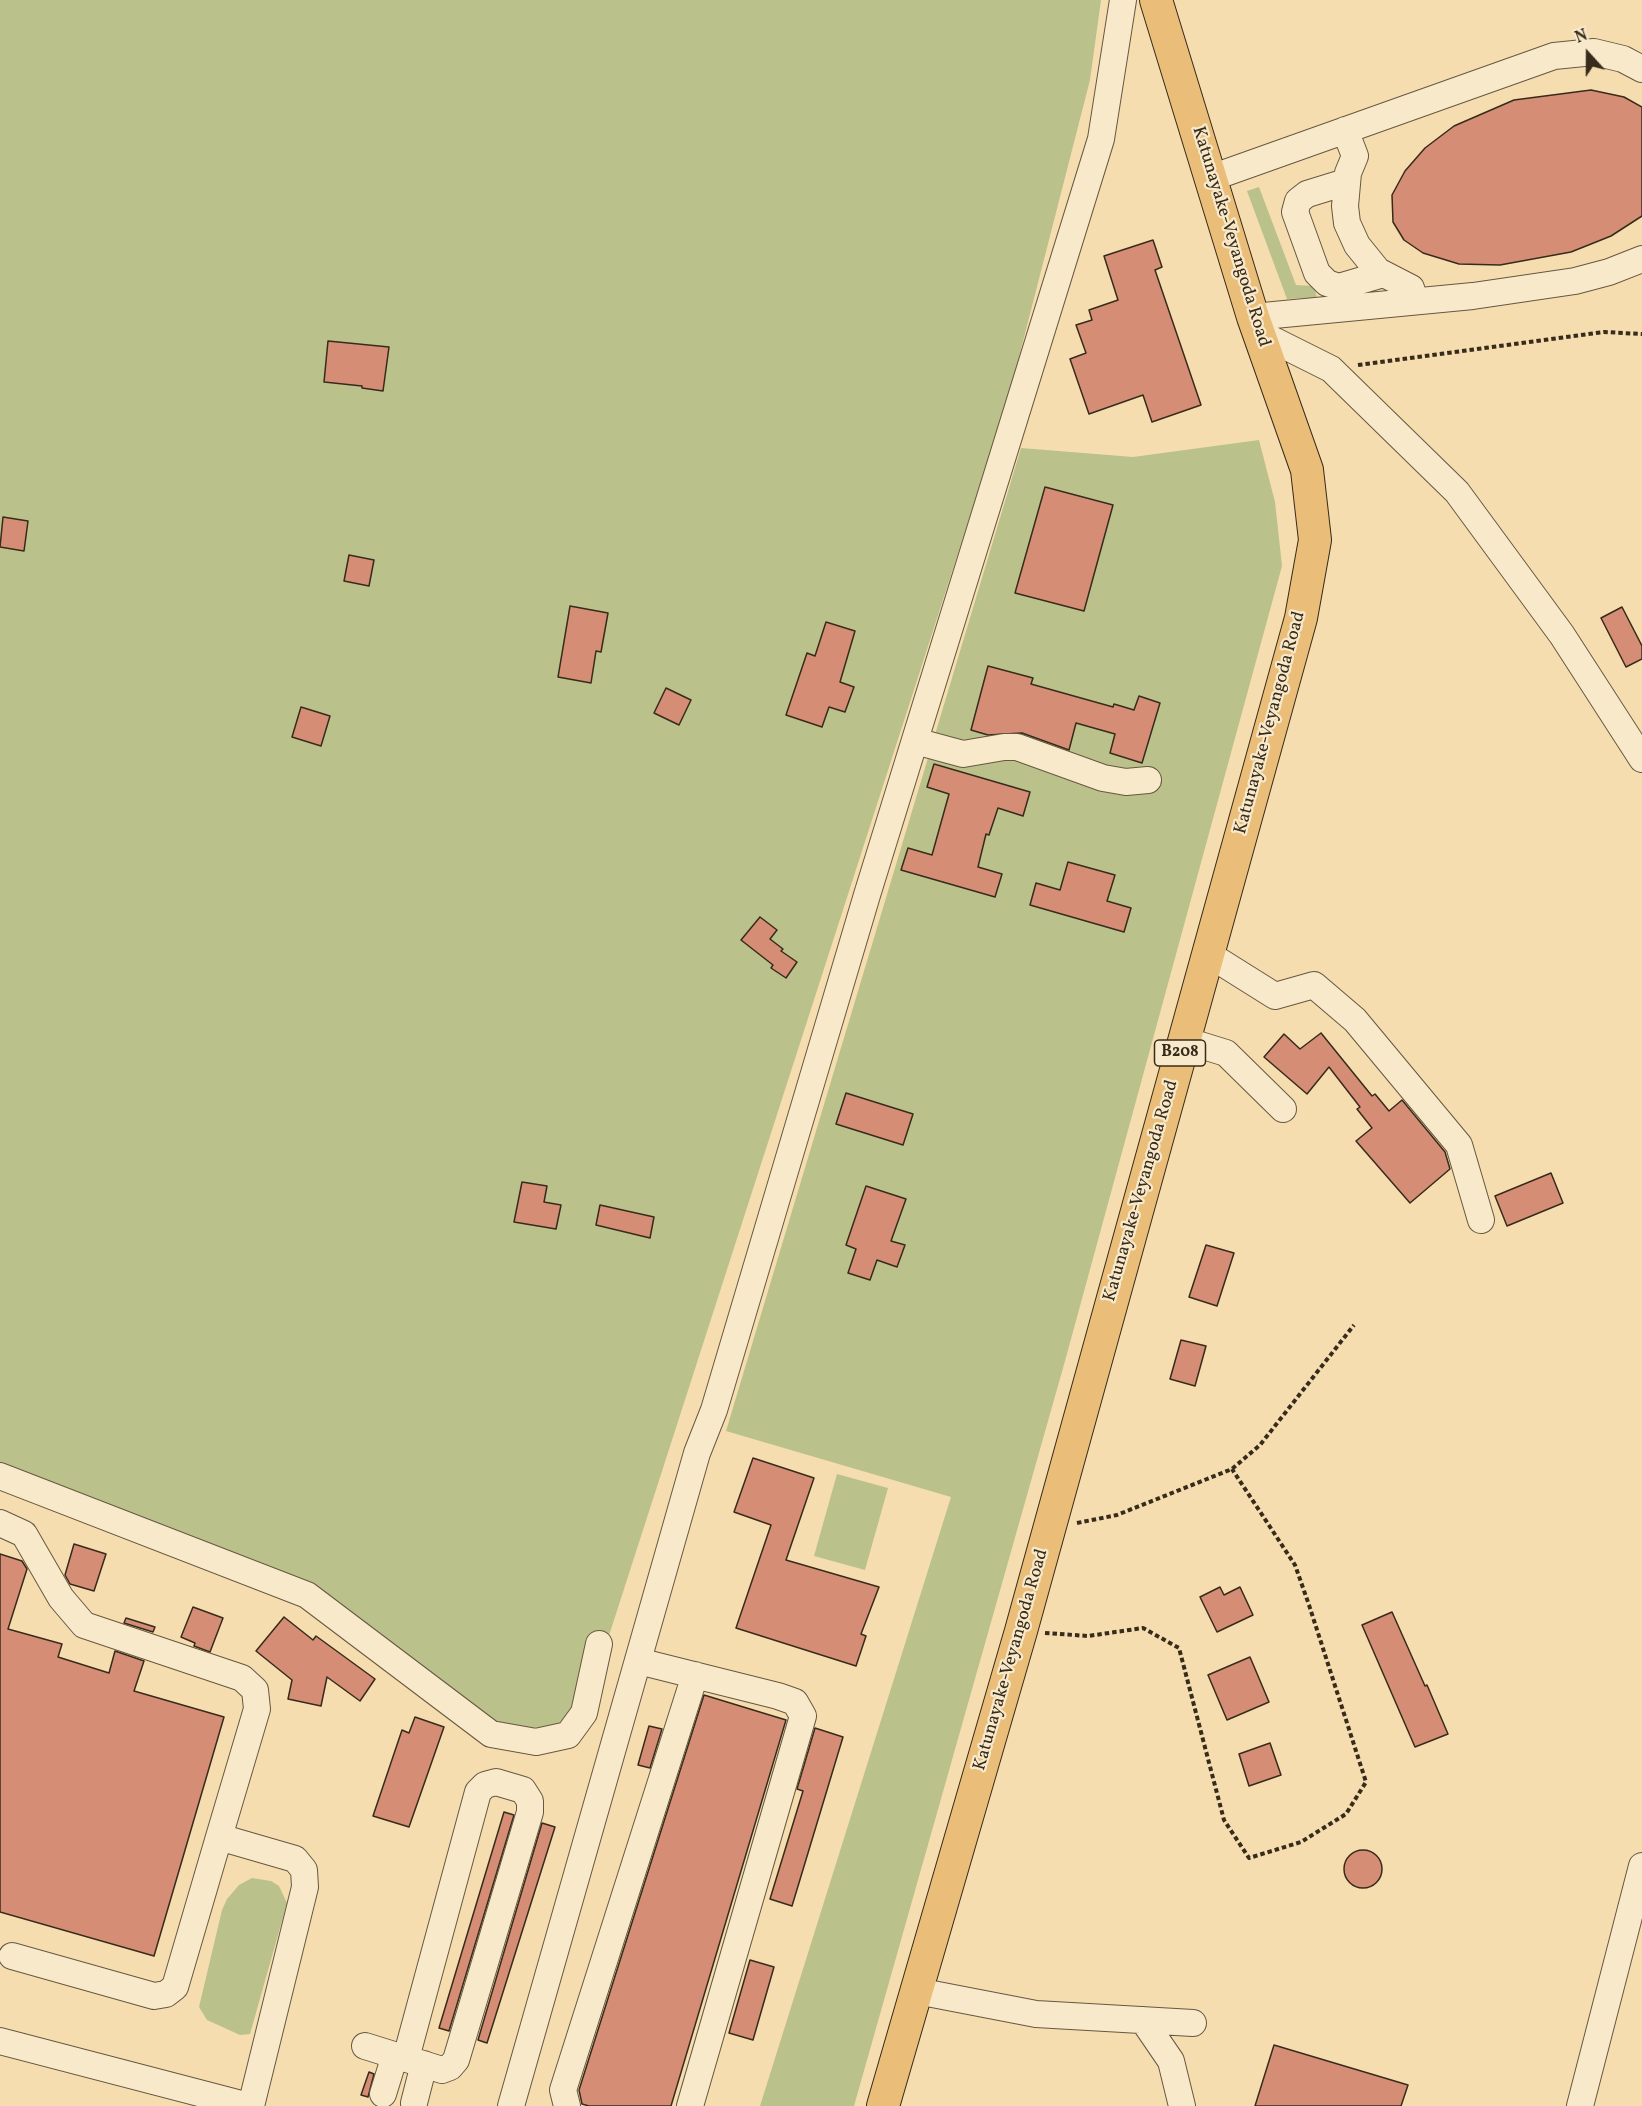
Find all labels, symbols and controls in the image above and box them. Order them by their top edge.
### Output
north arrow [1558,24,1618,84]
text: N [1572,25,1591,50]
street label: Katunayake-Veyangoda Road [1186,124,1274,350]
street label: Katunayake-Veyangoda Road [1231,609,1311,837]
road number: B208 [1154,1040,1206,1066]
street label: Katunayake-Veyangoda Road [1100,1078,1184,1304]
street label: Katunayake-Veyangoda Road [970,1547,1054,1773]

